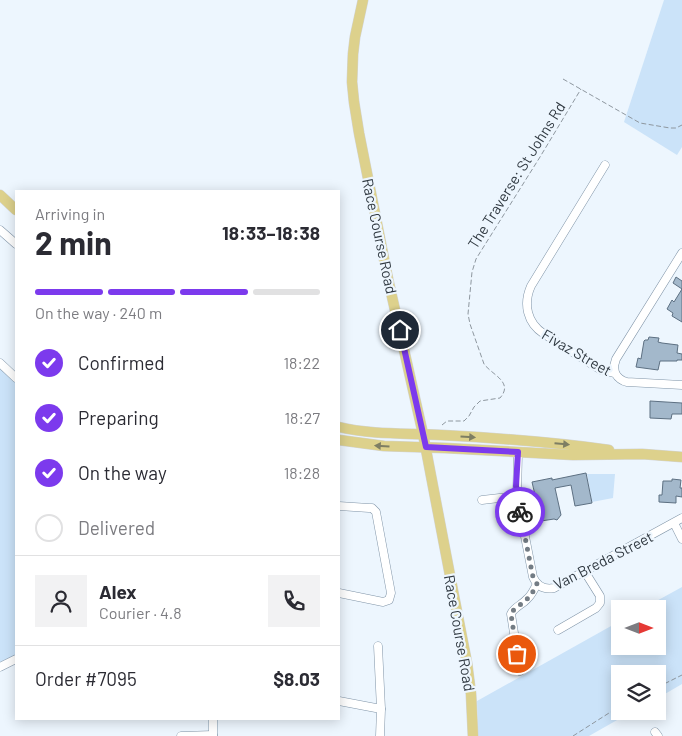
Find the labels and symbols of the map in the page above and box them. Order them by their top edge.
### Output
street label: The Traverse: St Johns Rd [463,98,569,252]
street label: Race Course Road [359,177,401,295]
pin [379,309,421,351]
street label: Fivaz Street [539,325,615,379]
one-way arrow [460,434,476,442]
one-way arrow [374,441,390,449]
one-way arrow [554,441,570,449]
courier [495,487,545,537]
street label: Van Breda Street [550,527,656,593]
street label: Race Course Road [441,573,479,693]
north arrow [611,600,666,655]
pin [496,633,538,675]

